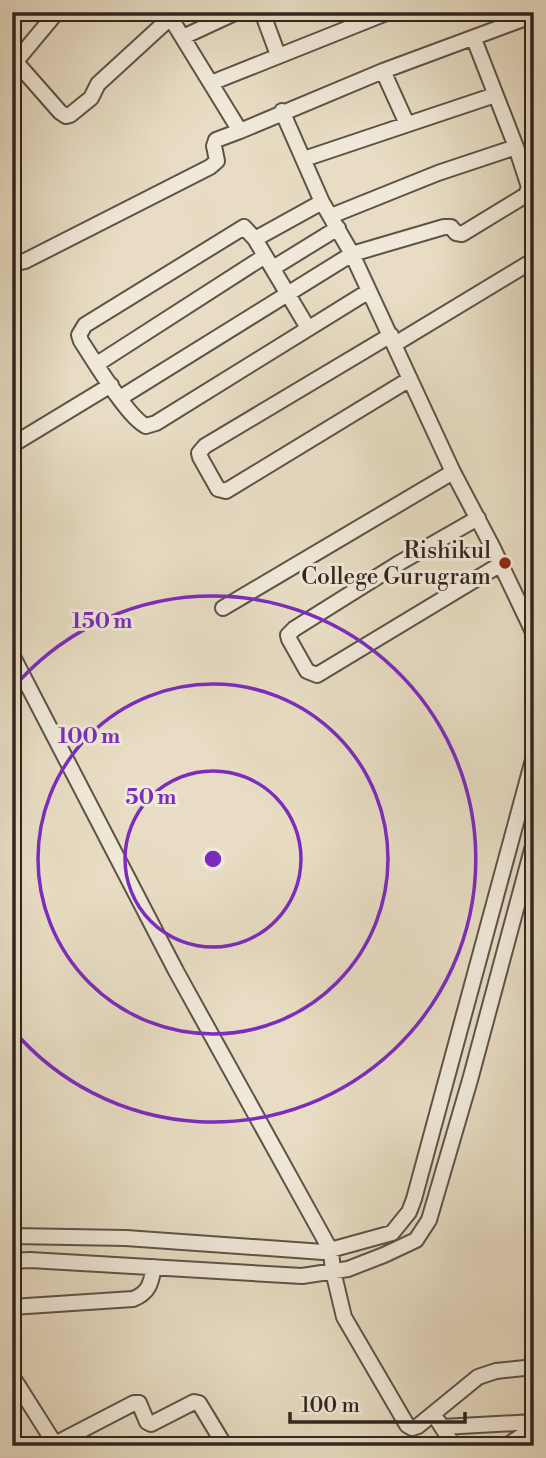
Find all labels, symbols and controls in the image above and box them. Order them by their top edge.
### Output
place label: Rishikul College Gurugram [301,537,491,591]
marker: Rishikul College Gurugram [497,555,513,571]
text: 150 m [72,609,132,635]
text: 100 m [58,724,120,750]
text: 50 m [126,785,176,811]
centre of rings [201,847,225,871]
scale bar [290,1381,466,1425]
text: 100 m [301,1393,360,1419]

